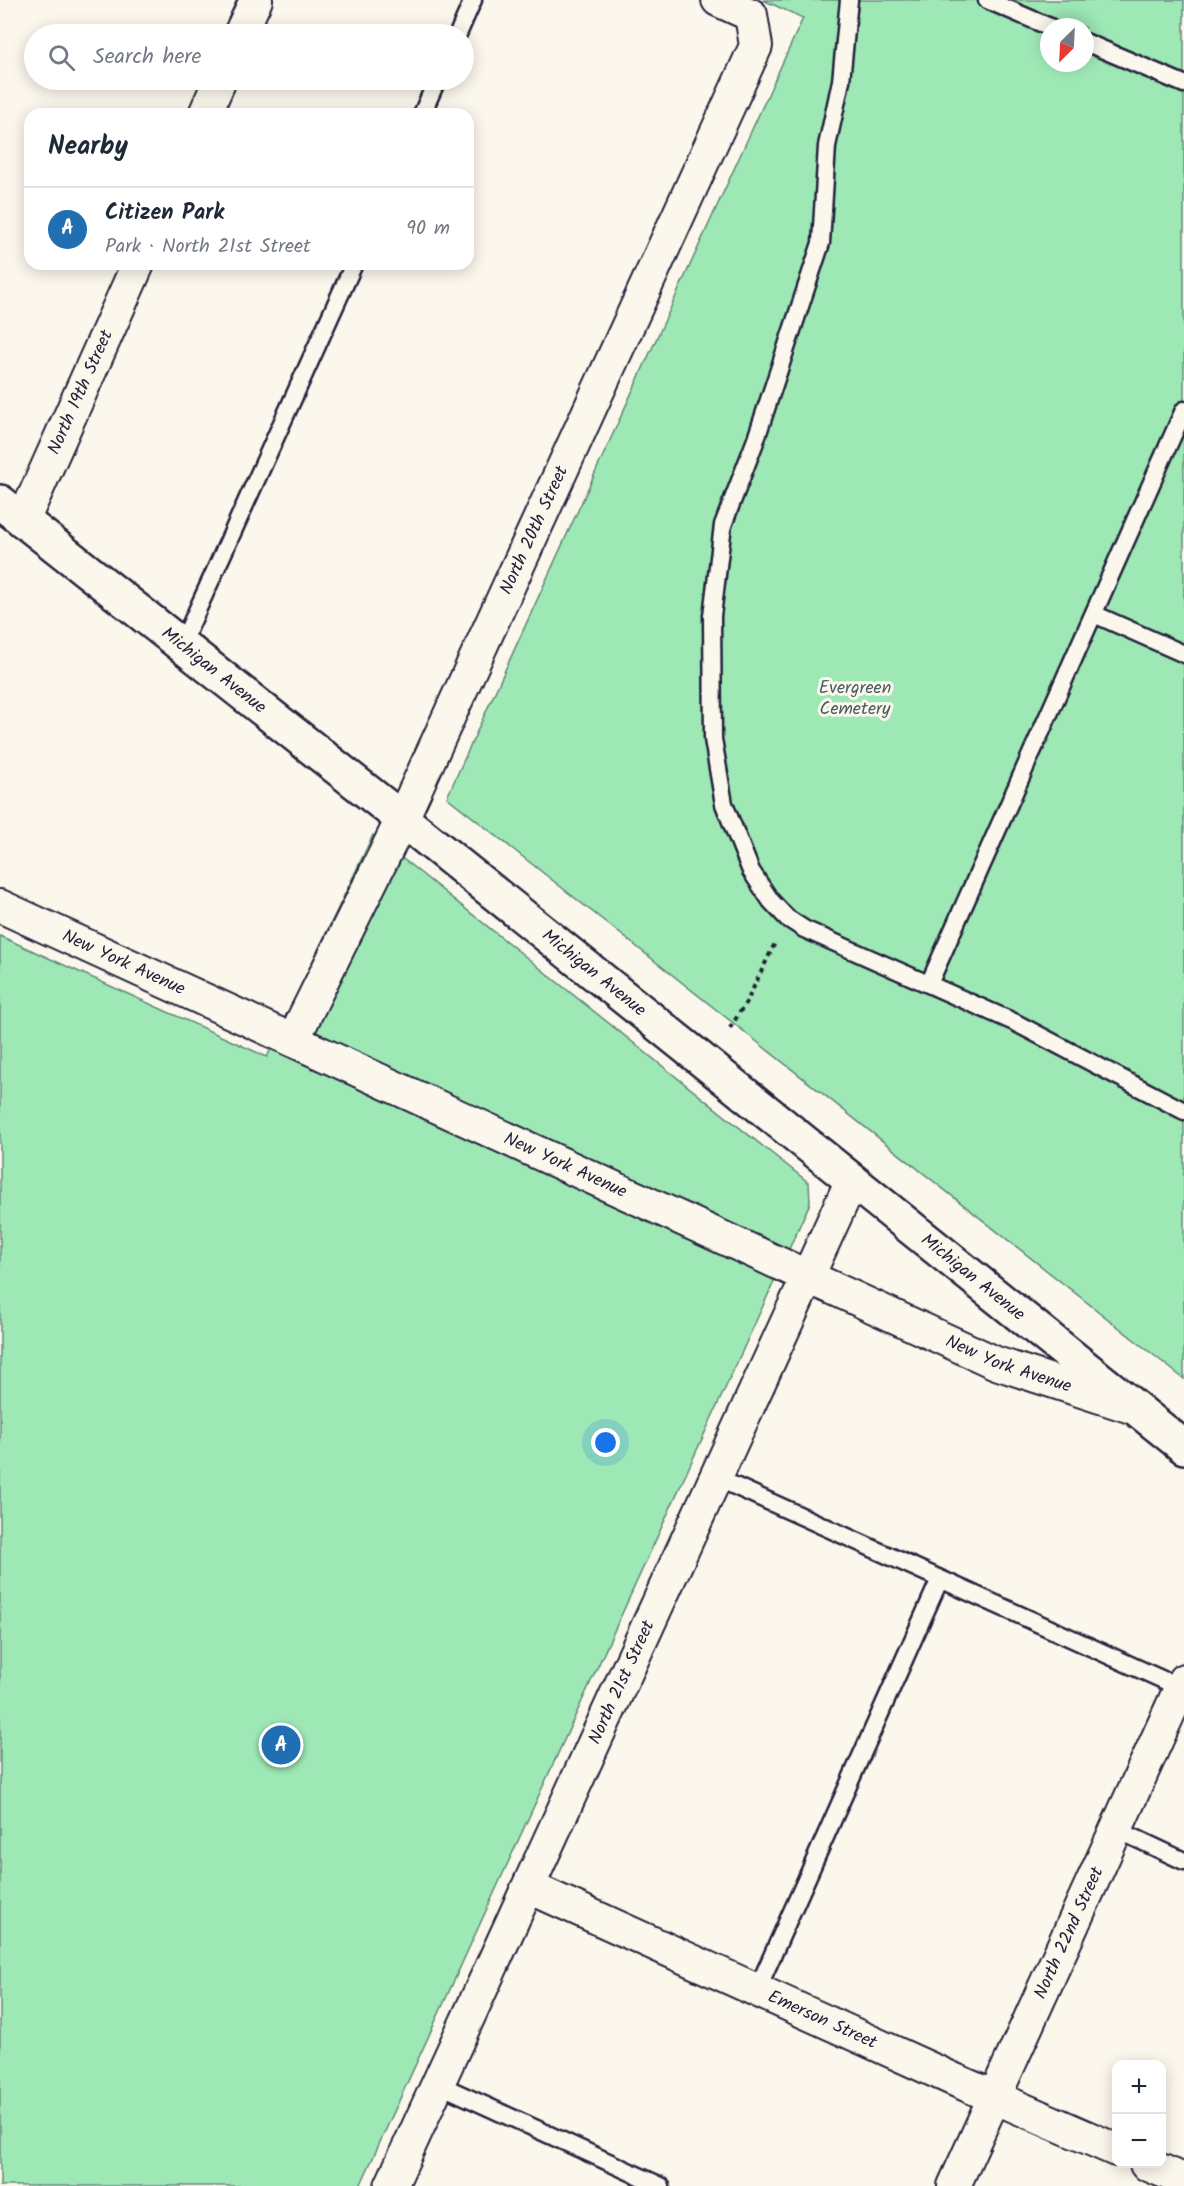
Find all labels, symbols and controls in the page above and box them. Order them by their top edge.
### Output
north arrow [1040,18,1094,72]
search box [24,24,474,90]
text: Search here [93,40,201,75]
icon: search [45,41,78,74]
text: Nearby [48,126,128,168]
text: Citizen Park [105,196,224,231]
text: A [61,213,74,245]
text: 90 m [406,213,450,245]
text: Park · North 21st Street [105,231,311,263]
street label: North 19th Street [40,324,122,459]
street label: North 20th Street [492,460,577,600]
street label: Michigan Avenue [155,620,273,721]
park label: Evergreen Cemetery [819,674,891,724]
street label: New York Avenue [57,922,190,1004]
street label: Michigan Avenue [535,922,653,1024]
street label: New York Avenue [499,1125,632,1206]
street label: Michigan Avenue [914,1226,1032,1329]
street label: New York Avenue [941,1327,1075,1401]
your location [591,1428,620,1457]
street label: North 21st Street [581,1615,663,1749]
pin: A [262,1722,300,1768]
street label: North 22nd Street [1026,1861,1112,2004]
street label: Emerson Street [763,1982,883,2058]
map controls [1112,2060,1166,2168]
button: + [1112,2060,1166,2114]
button: − [1112,2114,1166,2168]

